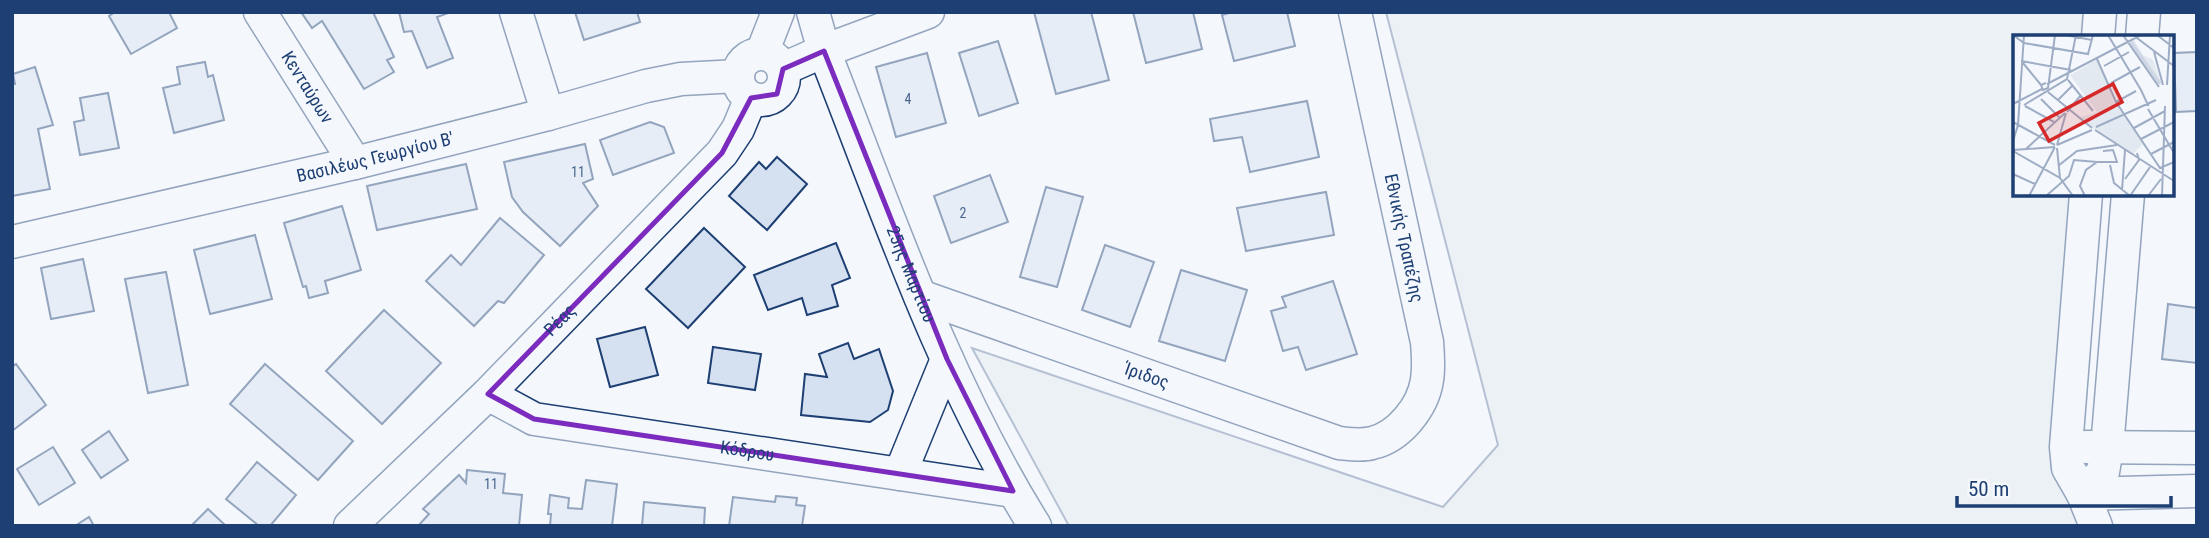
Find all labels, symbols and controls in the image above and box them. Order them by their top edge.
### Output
inset map [2013,35,2174,196]
street label: Κενταύρων [277,47,338,127]
house number: 4 [905,91,912,107]
street label: Βασιλέως Γεωργίου Β' [295,127,456,186]
house number: 11 [571,164,585,180]
street label: Εθνικής Τραπέζης [1381,172,1428,304]
house number: 2 [960,205,967,221]
street label: 25ης Μαρτίου [882,223,941,325]
street label: Ρέας [539,300,579,340]
street label: Ίριδος [1120,357,1172,393]
street label: Κόδρου [719,436,776,465]
scale bar [1957,464,2170,508]
house number: 11 [484,476,498,492]
text: 50 m [1968,477,2009,501]

